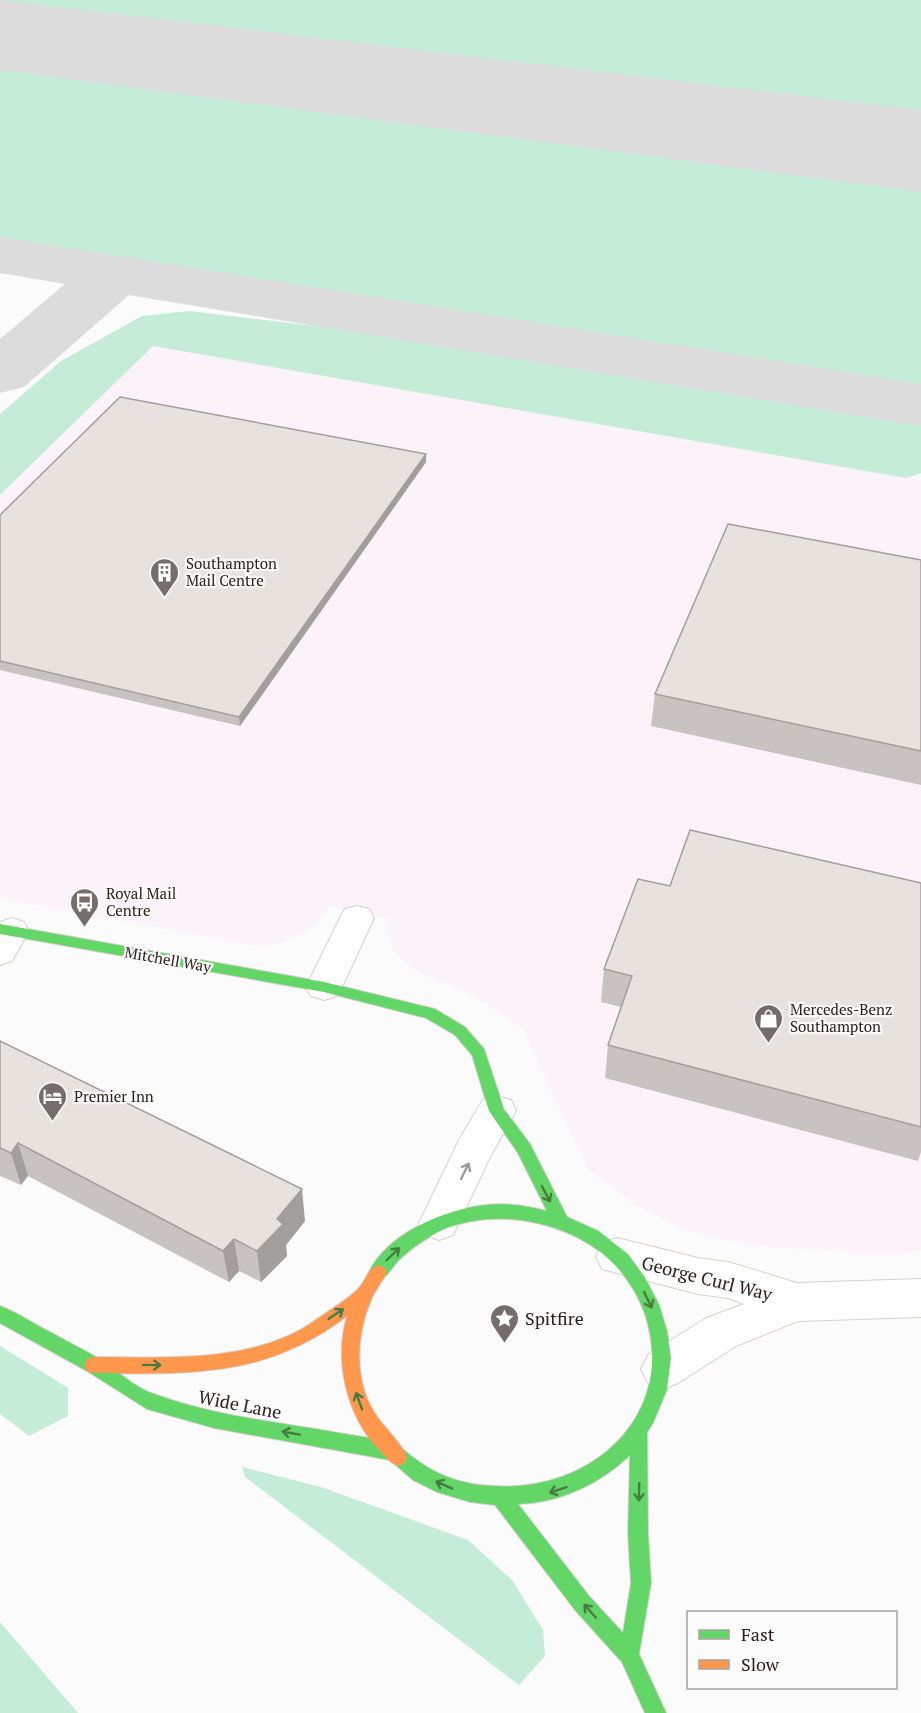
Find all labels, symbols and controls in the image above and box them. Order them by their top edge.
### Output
place label: Southampton Mail Centre [186,553,277,590]
building icon: Southampton Mail Centre [149,556,181,598]
place label: Royal Mail Centre [106,883,176,920]
bus stop icon: Royal Mail Centre [69,886,101,928]
street label: Mitchell Way [123,942,213,976]
place label: Mercedes-Benz Southampton [790,999,892,1036]
shop icon: Mercedes-Benz Southampton [753,1002,785,1044]
hotel icon: Premier Inn [37,1080,69,1122]
place label: Premier Inn [74,1086,154,1106]
one-way arrow [460,1163,472,1181]
one-way arrow [541,1185,552,1203]
one-way arrow [386,1246,401,1261]
street label: George Curl Way [639,1250,776,1306]
one-way arrow [643,1291,655,1309]
place icon: Spitfire [488,1302,520,1344]
place label: Spitfire [525,1306,584,1330]
one-way arrow [327,1308,343,1320]
one-way arrow [141,1359,161,1370]
street label: Wide Lane [196,1384,284,1424]
one-way arrow [353,1392,364,1411]
one-way arrow [282,1427,301,1438]
one-way arrow [436,1479,454,1490]
one-way arrow [633,1482,644,1502]
one-way arrow [549,1485,568,1496]
one-way arrow [583,1604,597,1619]
legend [687,1611,897,1689]
text: Fast [741,1622,775,1646]
text: Slow [741,1652,780,1676]

